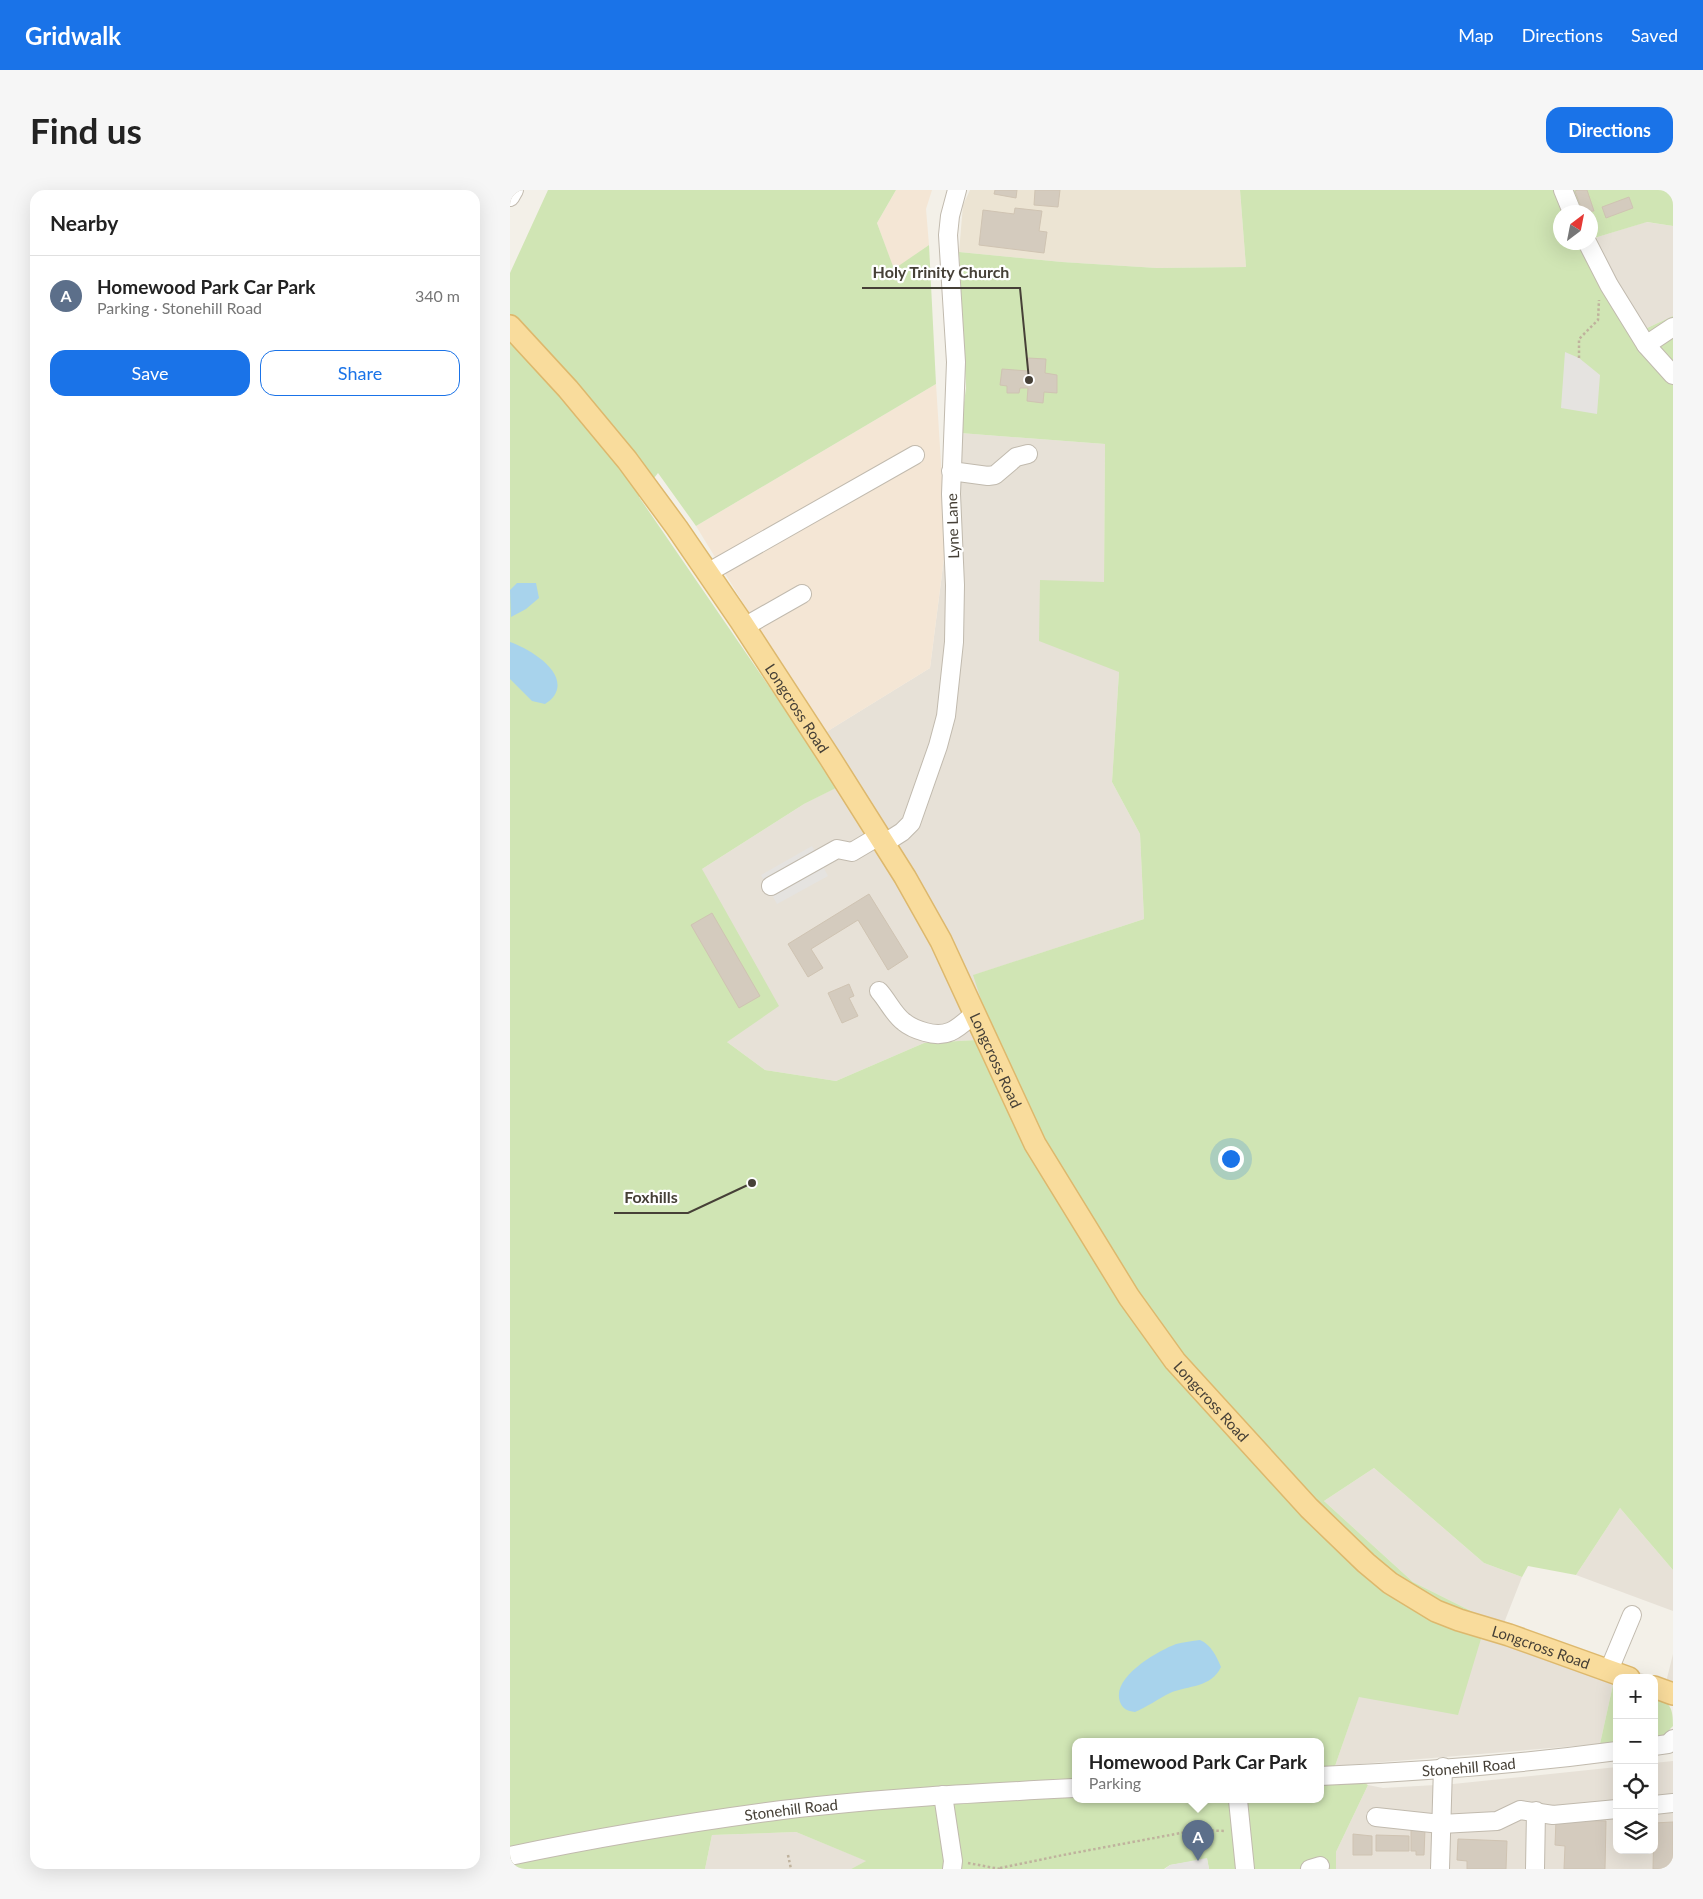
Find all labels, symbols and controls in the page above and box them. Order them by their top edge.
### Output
text: Gridwalk [25,21,121,50]
text: Map [1458,24,1494,46]
text: Directions [1522,24,1603,46]
text: Saved [1631,24,1678,46]
button: Directions [1546,107,1673,153]
text: Find us [30,109,142,151]
north arrow [1553,205,1598,250]
text: Nearby [50,210,118,235]
callout: Holy Trinity Church [862,257,1020,288]
text: Holy Trinity Church [873,262,1009,281]
text: Homewood Park Car Park [97,275,315,298]
text: A [60,286,72,305]
text: 340 m [415,286,460,305]
text: Parking · Stonehill Road [97,298,262,317]
button: Save [50,350,250,396]
button: Share [260,350,460,396]
street label: Lyne Lane [942,493,962,559]
street label: Longcross Road [762,660,833,756]
street label: Longcross Road [966,1010,1026,1111]
your location [1218,1146,1244,1172]
callout: Foxhills [614,1182,688,1213]
text: Foxhills [624,1187,678,1206]
street label: Longcross Road [1170,1357,1253,1445]
street label: Longcross Road [1490,1621,1592,1672]
map controls [1613,1674,1658,1854]
button: + [1613,1674,1658,1719]
button: − [1613,1719,1658,1764]
popup [1072,1738,1324,1803]
text: Homewood Park Car Park [1089,1750,1307,1773]
street label: Stonehill Road [1421,1754,1517,1779]
button: locate [1613,1764,1658,1809]
text: Parking [1089,1773,1141,1792]
street label: Stonehill Road [743,1795,839,1824]
button: layers [1613,1809,1658,1854]
pin: A [1182,1820,1214,1861]

